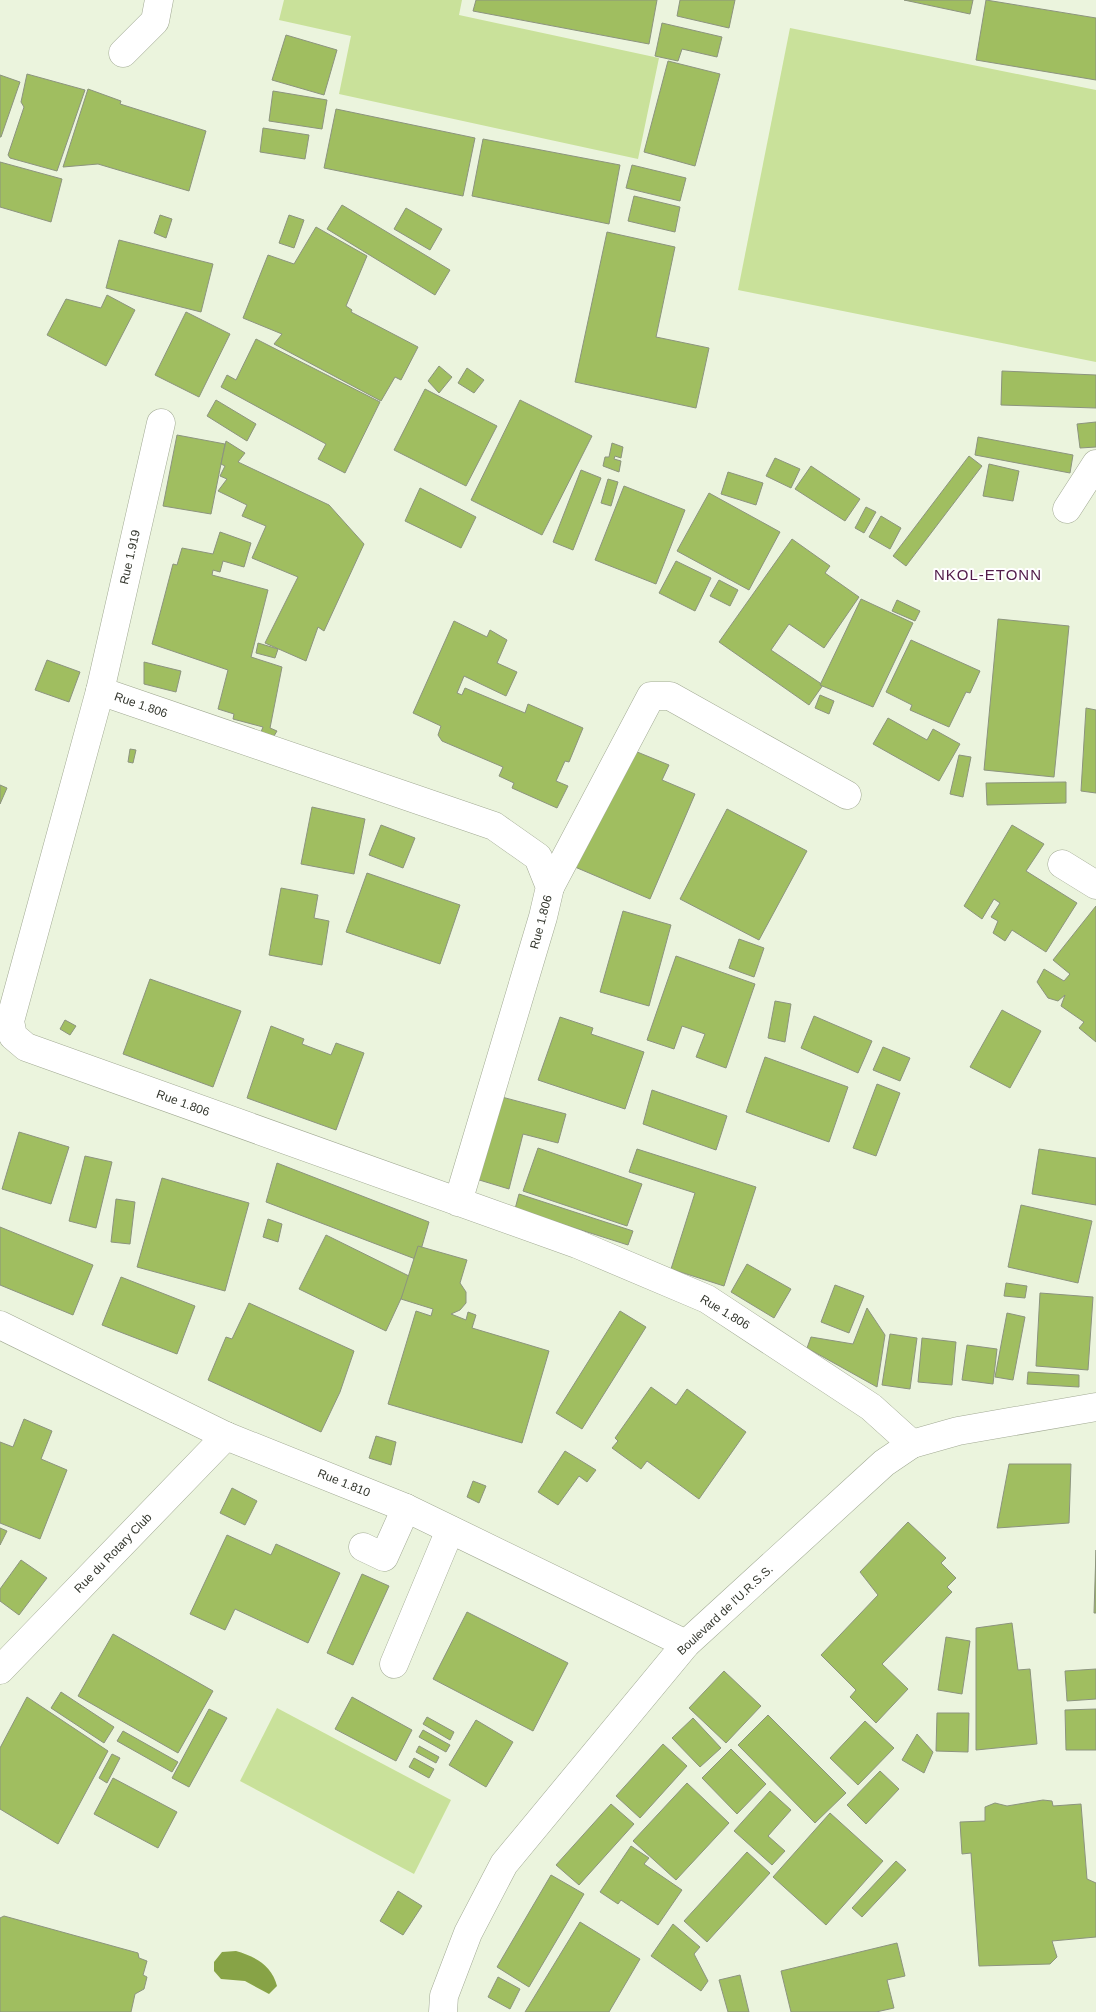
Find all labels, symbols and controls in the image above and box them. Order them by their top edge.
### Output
street label: Rue 1.919 [117,528,143,586]
district label: NKOL-ETONN [934,566,1042,583]
street label: Rue 1.806 [113,689,170,721]
street label: Rue 1.806 [527,893,555,951]
street label: Rue 1.806 [155,1087,212,1119]
street label: Rue 1.806 [698,1292,753,1332]
street label: Rue 1.810 [316,1466,373,1500]
street label: Rue du Rotary Club [71,1510,155,1596]
street label: Boulevard de l'U.R.S.S. [674,1562,776,1658]

